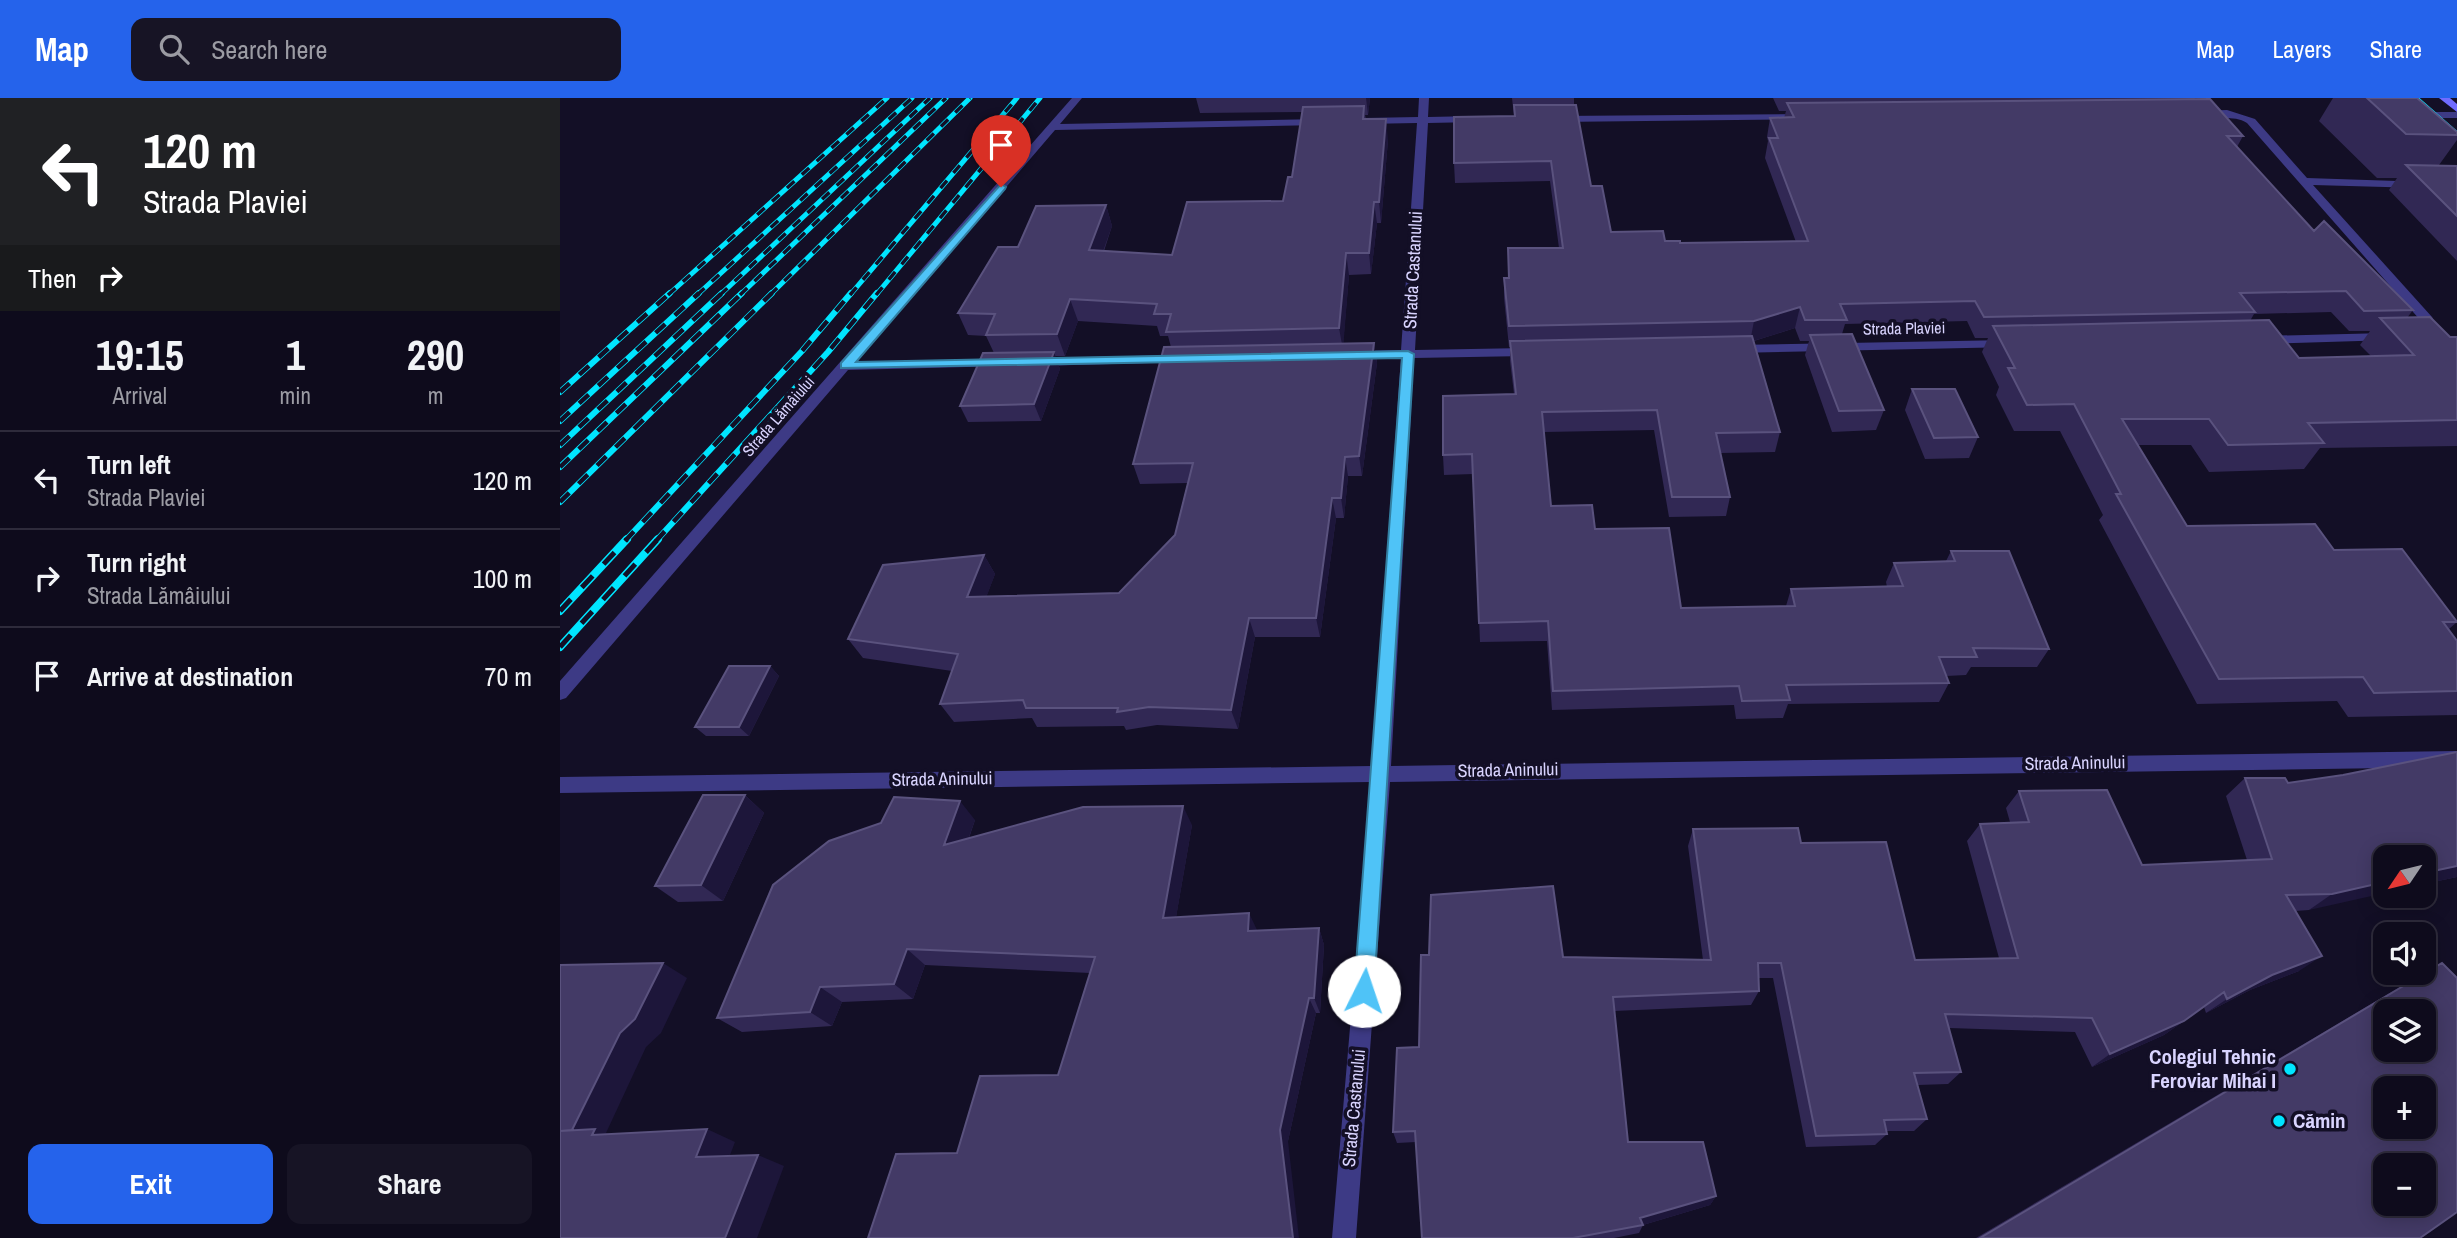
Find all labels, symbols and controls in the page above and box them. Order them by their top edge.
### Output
search box [131,18,621,81]
text: Map [35,27,89,71]
icon: search [155,30,193,68]
text: Search here [211,32,327,67]
text: Map [2196,33,2234,65]
text: Layers [2272,33,2331,65]
text: Share [2369,33,2422,65]
pin [971,115,1031,187]
text: 120 m [143,117,257,183]
icon: left [28,126,119,217]
icon: arrive [982,126,1020,164]
text: Strada Plaviei [143,180,308,223]
street label: Strada Castanului [1397,210,1428,330]
icon: right [91,259,129,297]
text: Then [28,261,77,296]
street label: Strada Plaviei [1863,316,1945,340]
text: 19:15 [96,327,184,383]
text: 1 [286,327,305,383]
text: 290 [407,327,464,383]
street label: Strada Lămâiului [737,371,819,461]
text: Arrival [113,380,167,411]
text: min [280,380,311,411]
text: m [428,380,443,411]
text: Turn left [87,447,171,482]
icon: left [28,461,66,499]
text: 120 m [473,463,532,498]
text: Strada Plaviei [87,482,205,513]
text: Turn right [87,545,186,580]
icon: right [28,559,66,597]
text: 100 m [473,561,532,596]
text: Strada Lămâiului [87,580,231,611]
icon: arrive [28,657,66,695]
text: Arrive at destination [87,659,293,694]
text: 70 m [485,659,532,694]
street label: Strada Aninului [2024,749,2126,776]
street label: Strada Aninului [1457,756,1559,783]
street label: Strada Aninului [891,765,993,792]
north arrow [2373,845,2436,908]
map controls [2373,845,2436,1216]
button: sound [2373,922,2436,985]
position arrow [1327,954,1401,1028]
button: layers [2373,999,2436,1062]
place label: Colegiul Tehnic Feroviar Mihai I [2149,1042,2276,1095]
street label: Strada Castanului [1336,1048,1371,1168]
marker: Colegiul Tehnic Feroviar Mihai I [2282,1061,2298,1077]
button: + [2373,1076,2436,1139]
place label: Cămin [2293,1106,2346,1135]
marker: Cămin [2271,1113,2287,1129]
button: Exit [28,1144,273,1224]
button: Share [287,1144,532,1224]
button: − [2373,1153,2436,1216]

